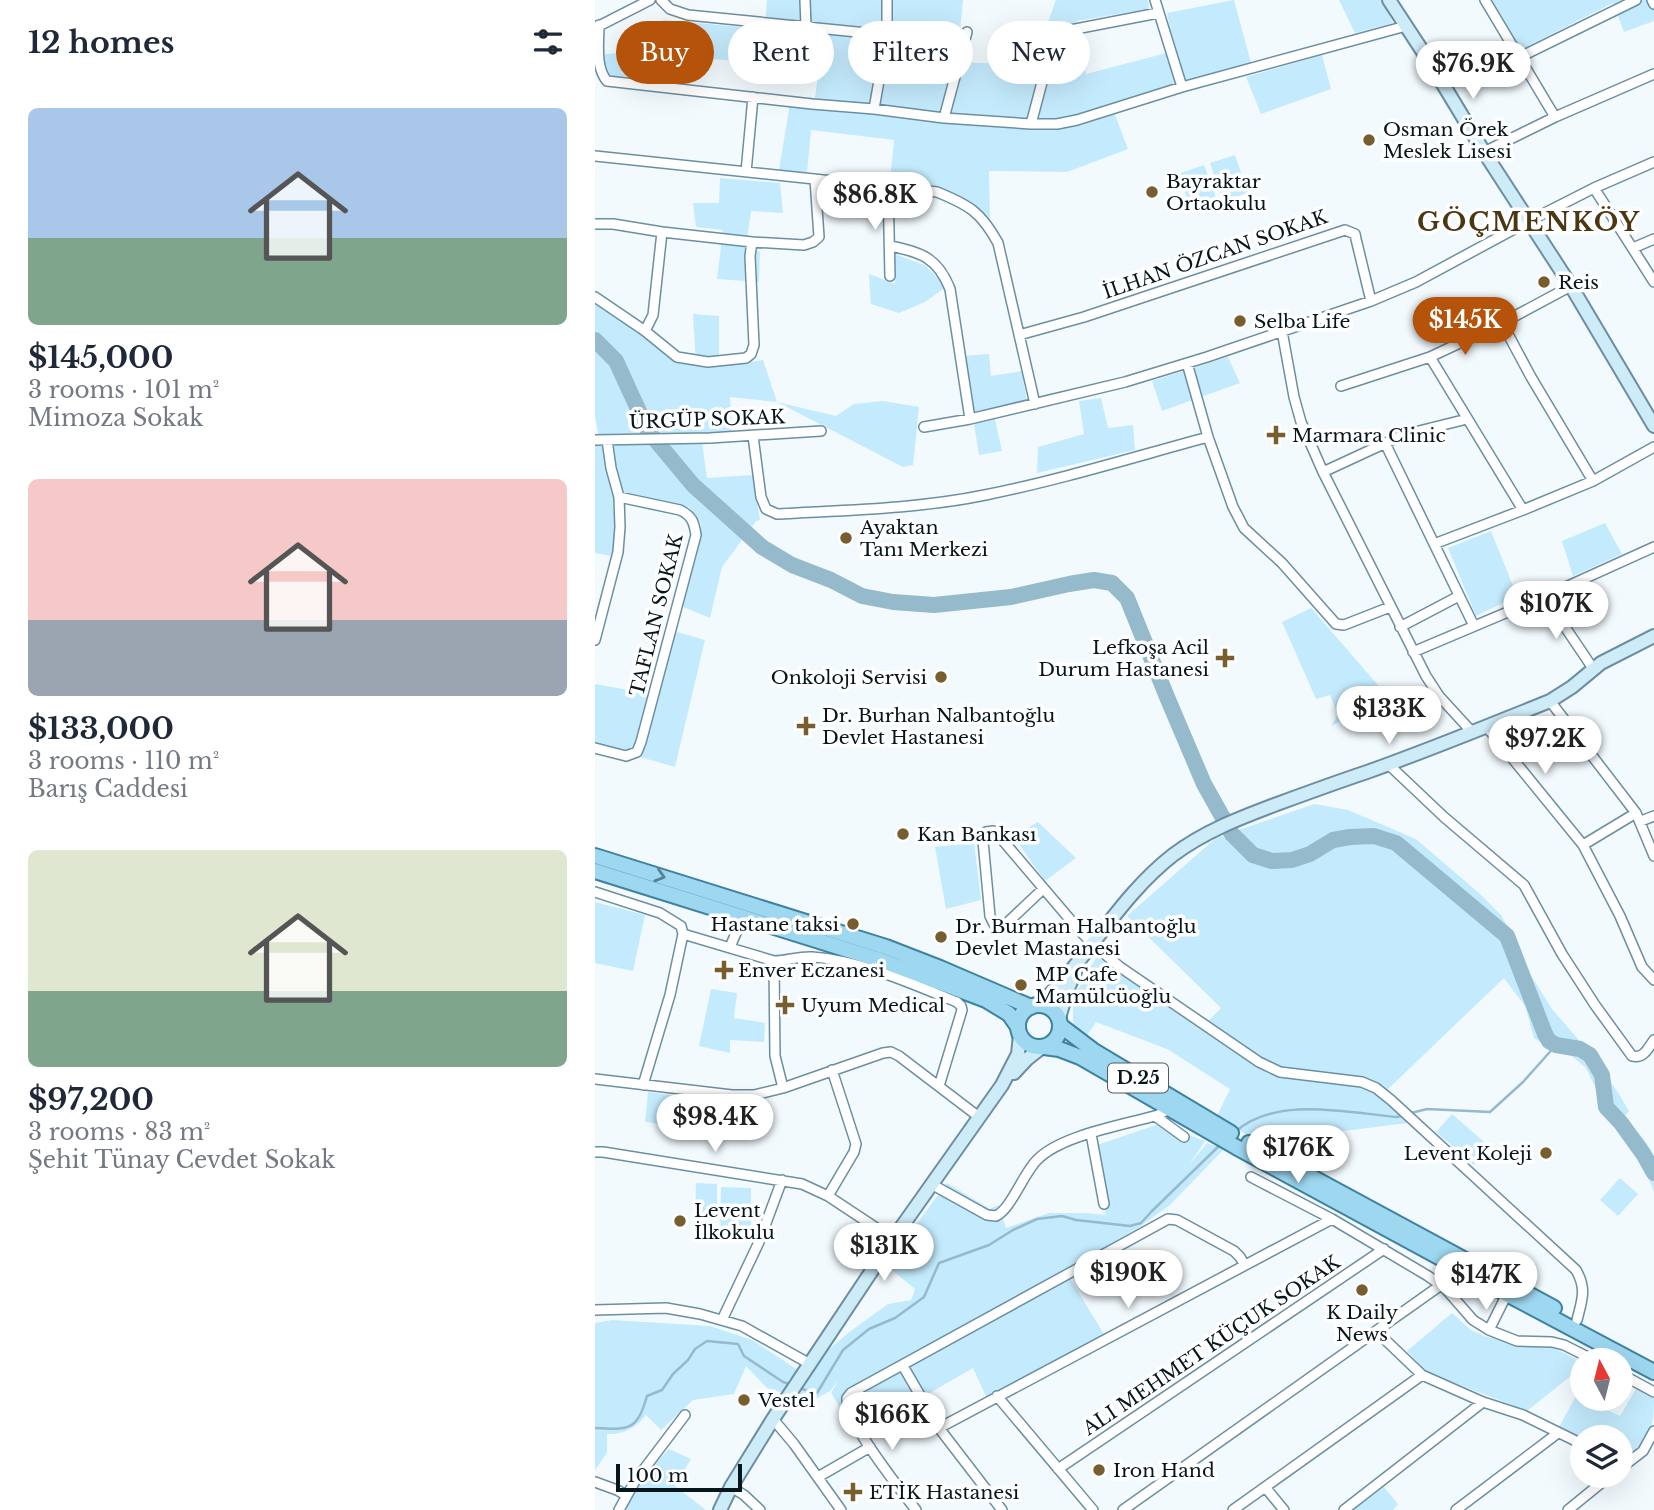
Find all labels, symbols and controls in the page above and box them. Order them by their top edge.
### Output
chip: Buy [616,21,714,84]
chip: Rent [728,21,834,84]
chip: Filters [848,21,973,84]
chip: New [987,21,1090,84]
icon: filters [529,23,567,61]
text: 12 homes [28,24,175,61]
pin: $76.9K [1416,42,1530,101]
text: $76.9K [1432,50,1514,78]
place label: Osman Örek Meslek Lisesi [1383,118,1512,163]
marker: Osman Örek Meslek Lisesi [1361,132,1377,148]
icon: home [235,153,361,279]
place label: Bayraktar Ortaokulu [1166,170,1267,215]
pin: $86.8K [818,173,932,232]
text: $86.8K [833,181,917,209]
marker: Bayraktar Ortaokulu [1144,184,1160,200]
street label: İLHAN ÖZCAN SOKAK [1100,205,1331,304]
district label: GÖÇMENKÖY [1417,206,1641,238]
place label: Reis [1558,271,1599,294]
marker: Reis [1536,274,1552,290]
pin: $145K [1416,298,1514,357]
text: $145K [1429,306,1501,334]
place label: Selba Life [1254,310,1350,333]
marker: Selba Life [1232,313,1248,329]
text: $145,000 [28,339,173,376]
text: 3 rooms · 101 m² [28,376,219,404]
text: Mimoza Sokak [28,404,203,432]
street label: ÜRGÜP SOKAK [629,405,787,434]
place label: Marmara Clinic [1292,424,1446,447]
marker: Marmara Clinic [1266,425,1286,445]
place label: Ayaktan Tanı Merkezi [859,516,988,561]
icon: home [235,524,361,650]
street label: TAFLAN SOKAK [625,530,688,699]
marker: Ayaktan Tanı Merkezi [838,530,854,546]
pin: $107K [1507,582,1605,641]
text: $107K [1519,590,1593,618]
place label: Lefkoşa Acil Durum Hastanesi [1038,636,1210,681]
marker: Lefkoşa Acil Durum Hastanesi [1215,648,1235,668]
place label: Onkoloji Servisi [771,666,928,689]
marker: Onkoloji Servisi [933,669,949,685]
pin: $133K [1340,686,1438,746]
text: $133K [1352,695,1426,723]
place label: Dr. Burhan Nalbantoğlu Devlet Hastanesi [822,704,1055,749]
text: $133,000 [28,710,174,747]
marker: Dr. Burhan Nalbantoğlu Devlet Hastanesi [796,716,816,736]
pin: $97.2K [1488,716,1602,776]
text: $97.2K [1505,725,1585,753]
text: 3 rooms · 110 m² [28,747,219,775]
text: Barış Caddesi [28,775,188,803]
place label: Kan Bankası [917,823,1037,846]
marker: Kan Bankası [895,826,911,842]
one-way arrow [654,867,666,882]
icon: home [235,895,361,1021]
place label: Hastane taksi [711,913,840,936]
place label: Dr. Burman Halbantoğlu Devlet Mastanesi [955,915,1197,960]
marker: Hastane taksi [845,916,861,932]
marker: Dr. Burman Halbantoğlu Devlet Mastanesi [933,929,949,945]
place label: Enver Eczanesi [738,959,885,982]
marker: Enver Eczanesi [716,962,732,978]
place label: MP Cafe Mamülcüoğlu [1035,963,1171,1008]
marker: MP Cafe Mamülcüoğlu [1013,977,1029,993]
place label: Uyum Medical [801,994,945,1017]
marker: Uyum Medical [775,995,795,1015]
road number: D.25 [1108,1064,1168,1092]
text: $97,200 [28,1081,154,1118]
pin: $98.4K [658,1094,772,1154]
text: $98.4K [672,1103,758,1131]
text: 3 rooms · 83 m² [28,1118,210,1146]
pin: $176K [1249,1126,1347,1185]
text: $176K [1262,1134,1334,1162]
place label: Levent Koleji [1404,1142,1533,1165]
marker: Levent Koleji [1538,1145,1554,1161]
text: Şehit Tünay Cevdet Sokak [28,1146,335,1174]
place label: Levent İlkokulu [694,1199,775,1244]
marker: Levent İlkokulu [672,1213,688,1229]
pin: $131K [835,1224,933,1283]
text: $131K [850,1232,918,1260]
street label: ALI MEHMET KÜÇUK SOKAK [1078,1250,1345,1441]
pin: $190K [1079,1250,1177,1310]
pin: $147K [1437,1252,1535,1312]
text: $190K [1090,1259,1166,1287]
text: $147K [1450,1261,1522,1289]
marker: K Daily News [1354,1282,1370,1298]
place label: K Daily News [1326,1301,1398,1346]
north arrow [1570,1348,1633,1410]
map controls [1570,1348,1633,1488]
place label: Vestel [757,1389,815,1412]
marker: Vestel [736,1392,752,1408]
pin: $166K [843,1392,941,1452]
text: $166K [855,1401,929,1429]
button: layers [1570,1425,1633,1488]
place label: Iron Hand [1113,1459,1215,1482]
scale bar [616,1461,742,1493]
marker: Iron Hand [1091,1462,1107,1478]
text: 100 m [627,1464,688,1487]
place label: ETİK Hastanesi [869,1481,1020,1504]
marker: ETİK Hastanesi [843,1482,863,1502]

